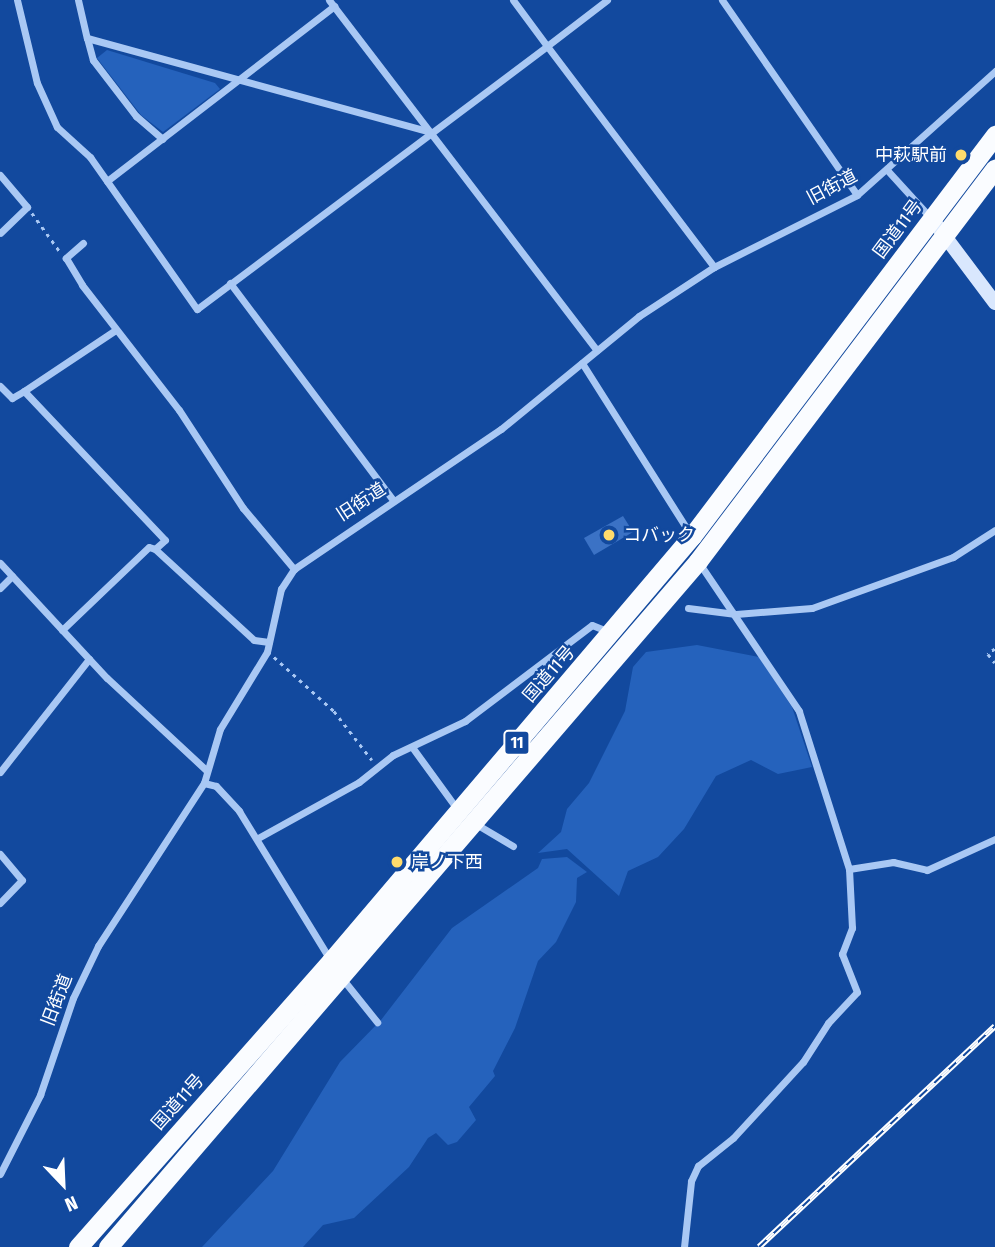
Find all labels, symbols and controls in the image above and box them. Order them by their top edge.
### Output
place label: 中萩駅前 [875,144,947,166]
marker: 中萩駅前 [953,147,969,163]
street label: 旧街道 [803,165,861,209]
street label: 国道11号 [869,195,927,263]
street label: 旧街道 [332,478,390,526]
place label: コバック [623,524,695,546]
marker: コバック [601,527,617,543]
street label: 国道11号 [519,641,579,707]
road number: 11 [503,730,531,756]
place label: 岸ノ下西 [411,851,483,873]
marker: 岸ノ下西 [389,854,405,870]
street label: 旧街道 [37,971,77,1029]
street label: 国道11号 [147,1070,209,1134]
north arrow [28,1149,98,1219]
text: N [62,1191,81,1217]

